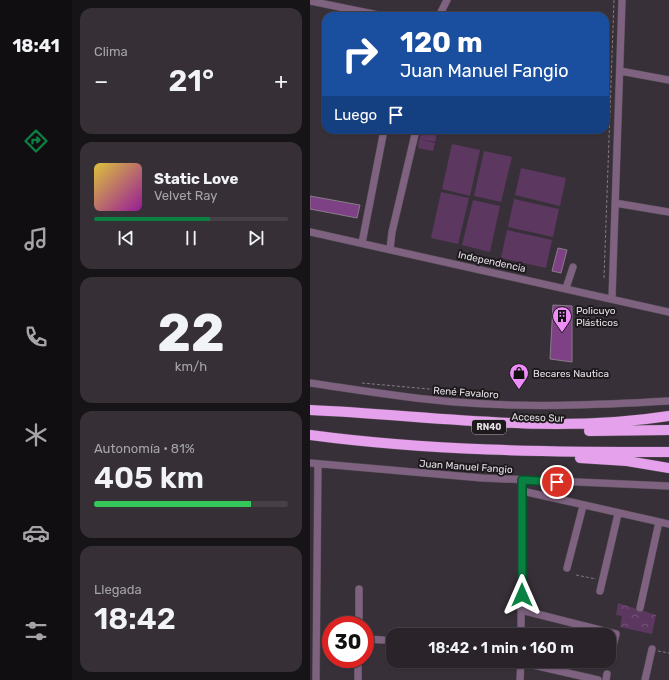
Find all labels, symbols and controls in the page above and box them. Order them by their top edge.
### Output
text: 120 m [400,26,483,59]
icon: right [334,28,386,80]
text: 18:41 [12,35,60,57]
text: Clima [94,44,128,59]
text: Juan Manuel Fangio [400,60,569,82]
text: 21° [169,63,214,99]
text: − [94,68,108,95]
text: + [274,68,288,95]
icon: arrive [385,104,407,126]
text: Luego [334,106,377,124]
icon: directions [22,127,50,155]
text: Static Love [154,170,238,188]
text: Velvet Ray [154,188,217,203]
icon: music [22,225,50,253]
icon: previous [115,227,137,249]
icon: pause [180,227,202,249]
icon: next [245,227,267,249]
street label: Independencia [457,249,527,275]
text: 22 [157,302,225,364]
building icon: Policuyo Plásticos [551,305,573,333]
place label: Policuyo Plásticos [576,305,618,329]
icon: phone [22,323,50,351]
text: km/h [175,359,207,374]
shop icon: Becares Nautica [508,362,530,390]
place label: Becares Nautica [533,368,609,380]
street label: René Favaloro [433,385,499,401]
street label: Acceso Sur [511,411,565,425]
road number: RN40 [472,420,506,434]
icon: climate [22,421,50,449]
text: Autonomía · 81% [94,441,195,456]
street label: Juan Manuel Fangio [419,458,513,476]
text: 405 km [94,460,204,496]
pin [540,465,574,499]
icon: arrive [546,471,568,493]
icon: car [22,519,50,547]
position arrow [501,574,543,616]
text: Llegada [94,582,142,597]
text: 18:42 [94,601,176,637]
speed limit sign: 30 [322,616,374,668]
icon: filters [22,617,50,645]
text: 18:42 · 1 min · 160 m [428,639,574,657]

